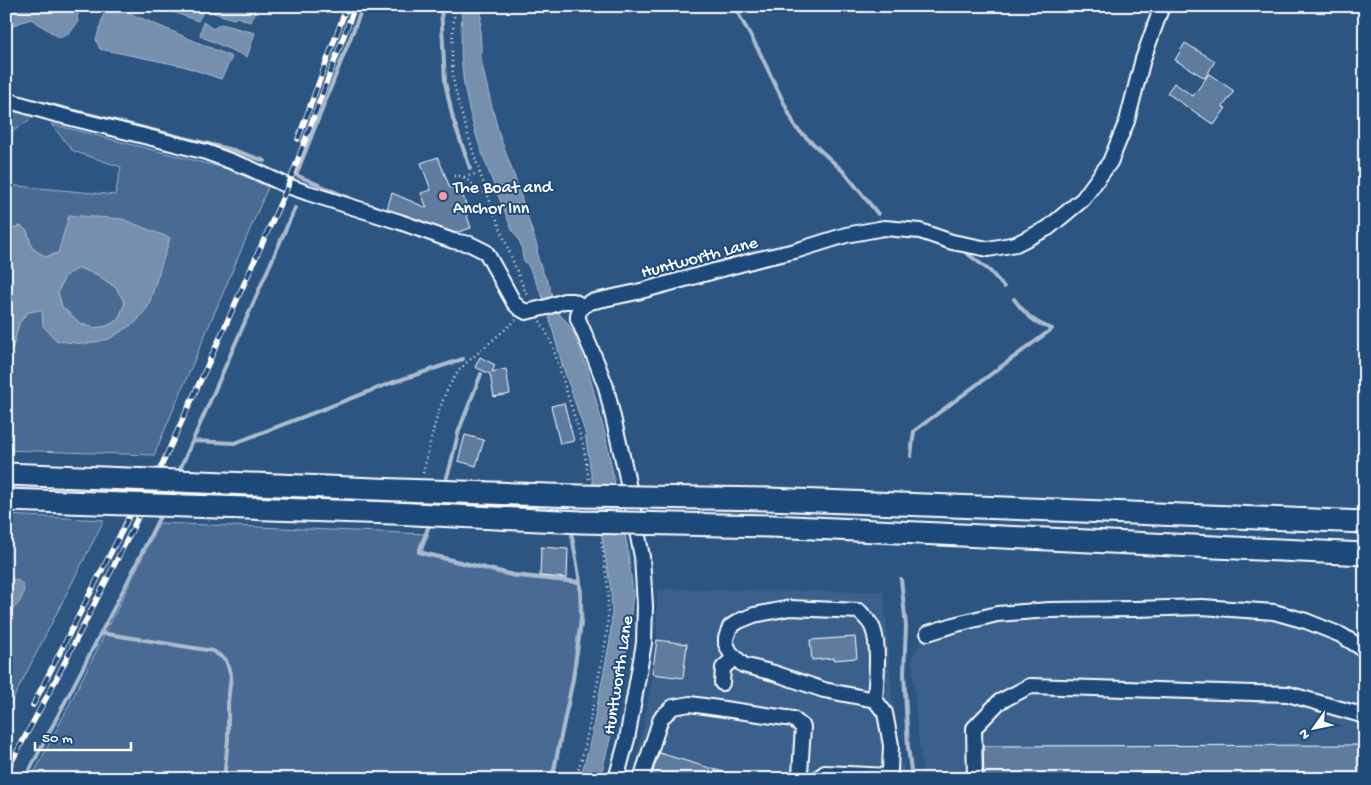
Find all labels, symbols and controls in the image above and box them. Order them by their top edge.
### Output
place label: The Boat and Anchor Inn [452,178,554,220]
marker: The Boat and Anchor Inn [437,190,449,202]
street label: Huntworth Lane [639,233,761,284]
street label: Huntworth Lane [600,614,639,736]
north arrow [1288,702,1338,752]
scale bar [35,720,131,752]
text: N [1296,725,1315,742]
text: 50 m [42,730,73,748]

